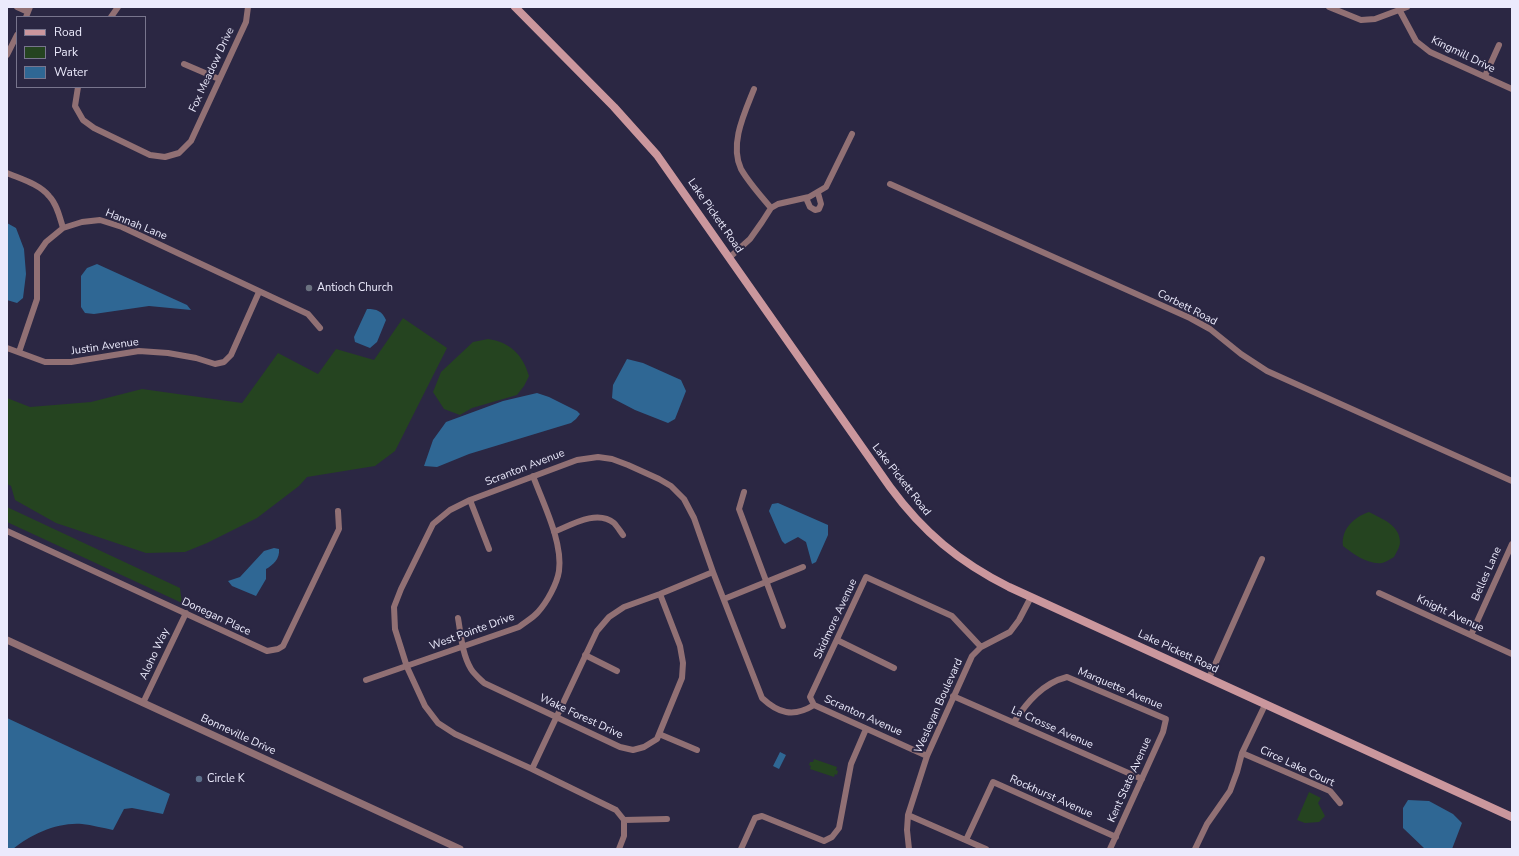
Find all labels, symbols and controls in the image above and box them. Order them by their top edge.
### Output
legend [16,16,146,88]
text: Road [54,24,82,40]
street label: Fox Meadow Drive [187,25,237,115]
street label: Kingmill Drive [1429,34,1497,76]
text: Park [54,44,78,60]
text: Water [54,64,88,80]
street label: Lake Pickett Road [684,176,746,256]
street label: Hannah Lane [103,207,169,243]
place label: Antioch Church [317,281,393,295]
marker: Antioch Church [304,283,314,293]
street label: Corbett Road [1155,287,1219,329]
street label: Justin Avenue [70,336,140,358]
street label: Lake Pickett Road [869,441,933,519]
street label: Scranton Avenue [483,447,567,489]
street label: Belles Lane [1469,545,1505,603]
street label: Skidmore Avenue [812,577,860,661]
street label: Knight Avenue [1414,593,1486,635]
street label: Donegan Place [179,595,253,639]
street label: West Pointe Drive [428,611,516,653]
street label: Aloho Way [137,626,173,682]
street label: Lake Pickett Road [1135,628,1221,676]
street label: Wesleyan Boulevard [912,657,966,755]
street label: Marquette Avenue [1075,665,1165,713]
street label: Wake Forest Drive [537,692,625,742]
street label: Scranton Avenue [822,693,904,739]
street label: La Crosse Avenue [1009,704,1095,752]
street label: Bonneville Drive [198,712,278,758]
street label: Kent State Avenue [1105,735,1155,825]
street label: Circe Lake Court [1258,744,1336,790]
place label: Circle K [207,772,245,786]
street label: Rockhurst Avenue [1007,773,1095,821]
marker: Circle K [194,774,204,784]

